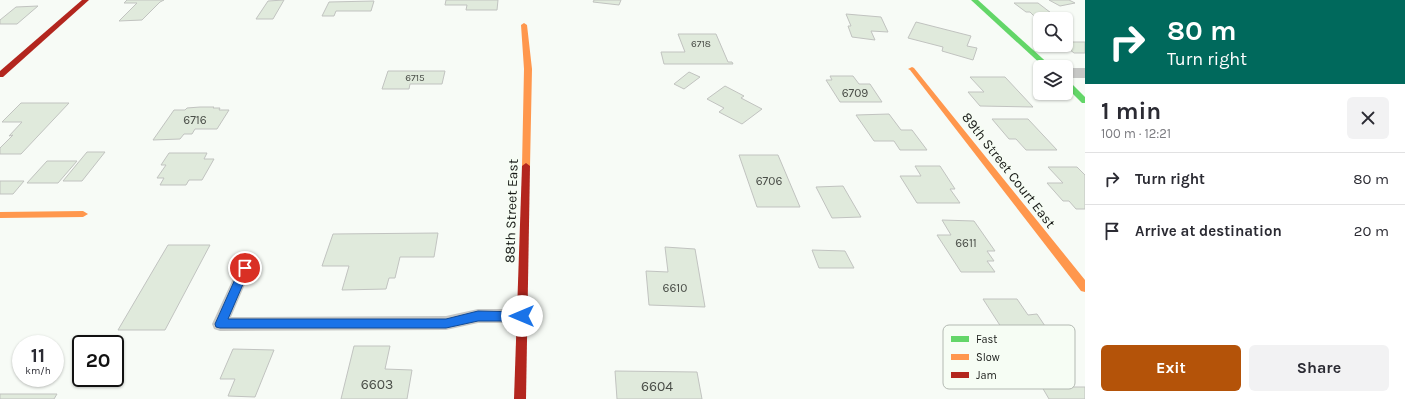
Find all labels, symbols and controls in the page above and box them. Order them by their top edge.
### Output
map controls [1033,12,1073,100]
button: search [1033,12,1073,52]
text: 80 m [1167,14,1236,47]
icon: right [1101,16,1153,68]
house number: 6718 [691,38,711,50]
text: Turn right [1167,48,1247,70]
button: layers [1033,60,1073,100]
house number: 6715 [405,72,425,84]
house number: 6709 [842,86,868,100]
text: 1 min [1101,97,1161,125]
button: close [1347,97,1389,139]
street label: 89th Street Court East [958,109,1059,232]
house number: 6716 [183,113,207,127]
text: 100 m · 12:21 [1101,126,1171,141]
street label: 88th Street East [501,159,522,263]
icon: right [1101,168,1123,190]
text: Turn right [1135,170,1205,188]
text: 80 m [1353,170,1389,188]
house number: 6706 [756,174,782,188]
icon: arrive [1101,220,1123,242]
text: Arrive at destination [1135,222,1282,240]
text: 20 m [1354,222,1389,240]
house number: 6611 [955,236,977,250]
pin [228,251,262,285]
icon: arrive [234,257,256,279]
house number: 6610 [663,281,687,295]
position arrow [501,295,543,337]
legend [943,325,1075,389]
text: Fast [976,333,997,346]
speed limit sign: 20 [72,335,124,387]
text: 11 [31,344,45,367]
button: Exit [1101,345,1241,391]
button: Share [1249,345,1389,391]
text: Slow [976,351,1000,364]
text: km/h [25,365,51,377]
text: Jam [976,369,997,382]
house number: 6603 [361,376,393,393]
house number: 6604 [641,378,673,395]

